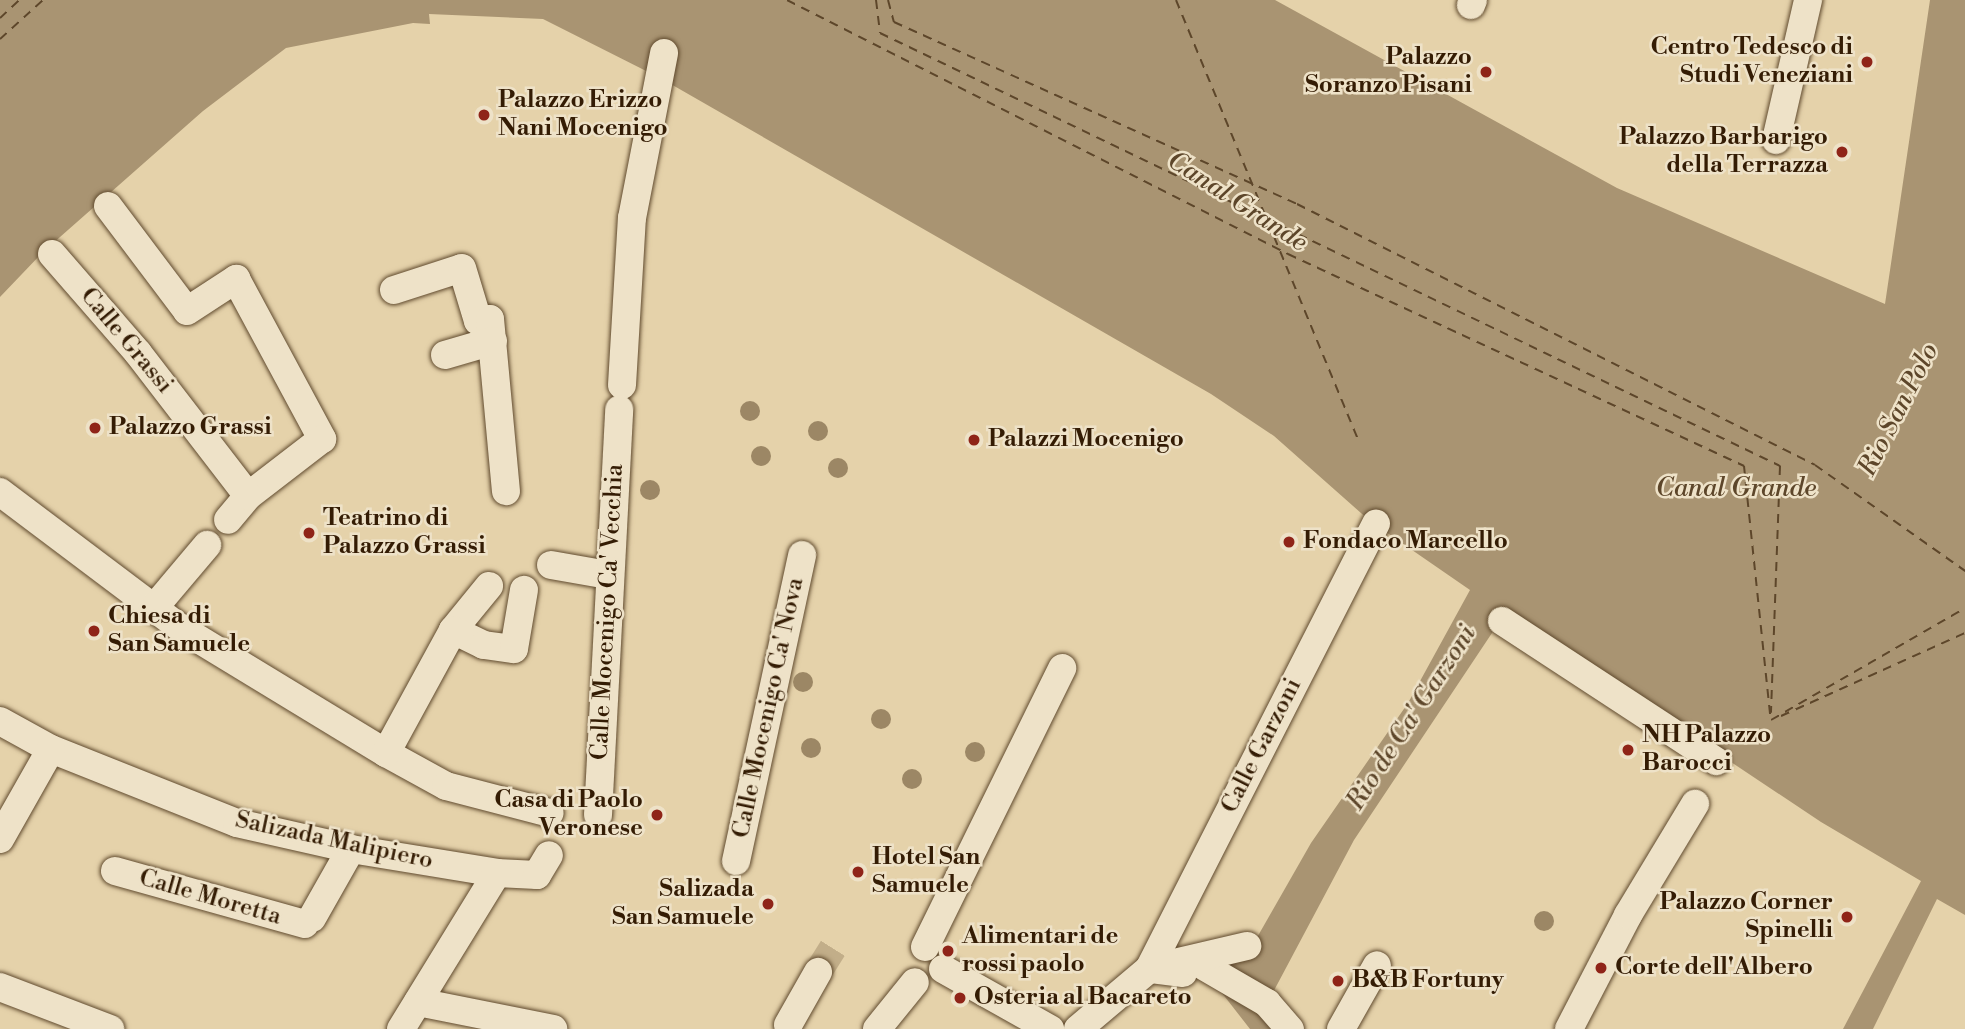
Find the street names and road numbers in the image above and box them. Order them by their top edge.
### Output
street label: Calle Grassi [74,282,178,400]
street label: Calle Mocenigo Ca' Vecchia [586,463,630,761]
street label: Calle Mocenigo Ca' Nova [727,575,811,841]
street label: Calle Garzoni [1216,674,1308,818]
street label: Salizada Malipiero [233,806,435,876]
street label: Calle Moretta [136,864,284,932]

